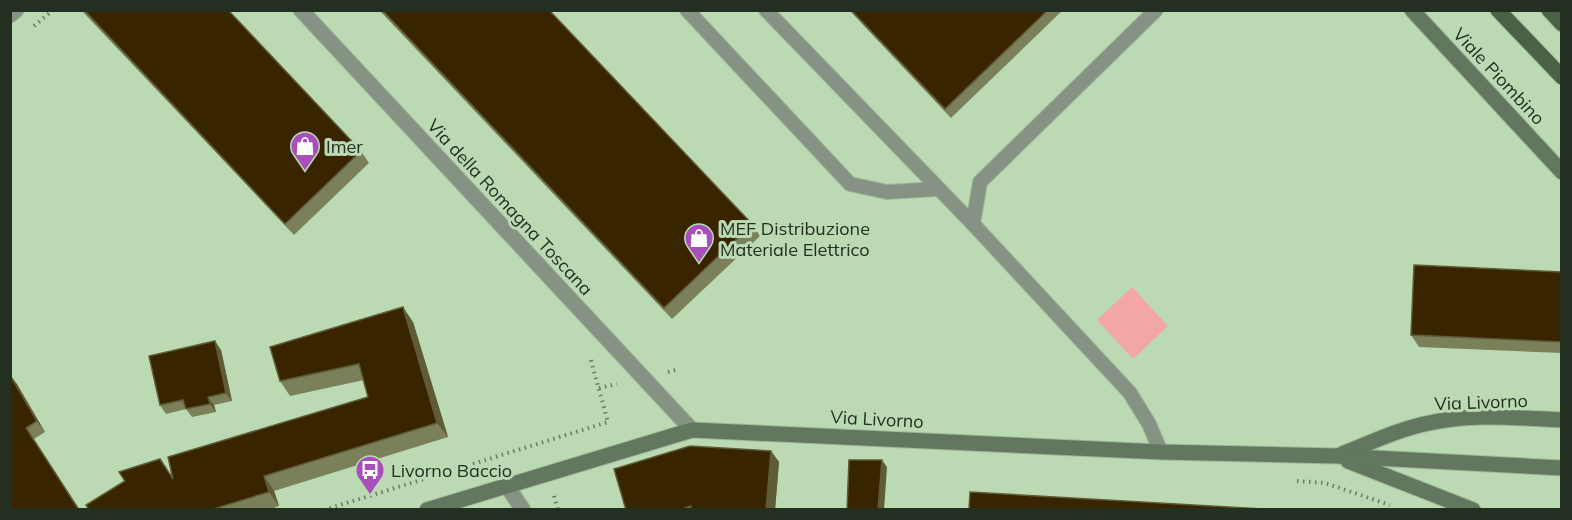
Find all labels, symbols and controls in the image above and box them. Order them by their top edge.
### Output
street label: Viale Piombino [1448,23,1550,129]
street label: Via della Romagna Toscana [422,114,598,300]
shop icon: Imer [289,130,321,172]
place label: Imer [326,135,363,158]
place label: MEF Distribuzione Materiale Elettrico [720,217,870,261]
shop icon: MEF Distribuzione Materiale Elettrico [683,222,715,264]
street label: Via Livorno [1434,389,1528,415]
street label: Via Livorno [830,405,924,433]
bus stop icon: Livorno Baccio [354,454,386,496]
place label: Livorno Baccio [391,459,512,482]

